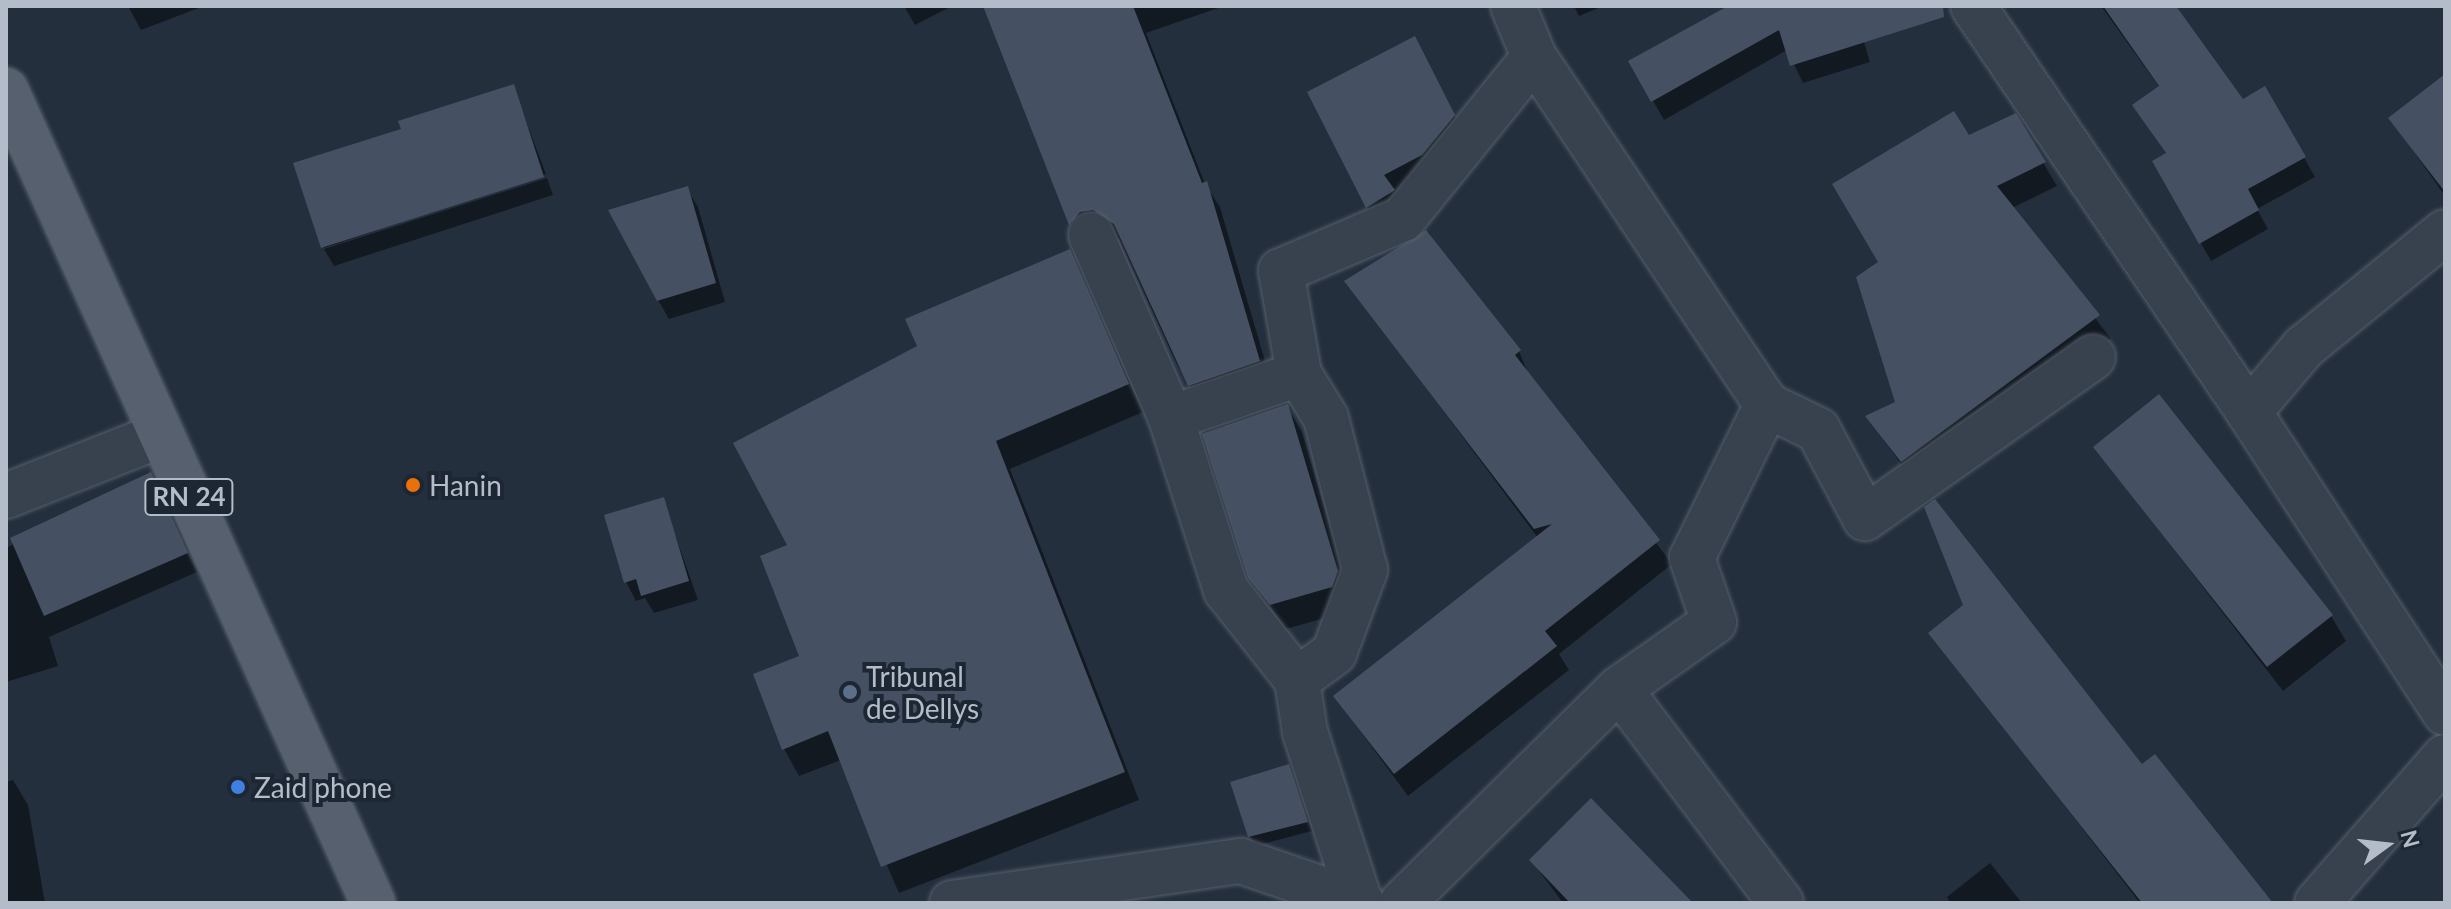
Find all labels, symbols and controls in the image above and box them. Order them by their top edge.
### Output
place label: Hanin [429,468,502,502]
road number: RN 24 [143,475,235,519]
marker: Hanin [404,476,422,494]
place label: Tribunal de Dellys [866,659,979,725]
marker: Tribunal de Dellys [841,683,859,701]
place label: Zaid phone [254,770,392,804]
marker: Zaid phone [229,778,247,796]
north arrow [2347,805,2427,885]
text: N [2395,827,2426,850]

